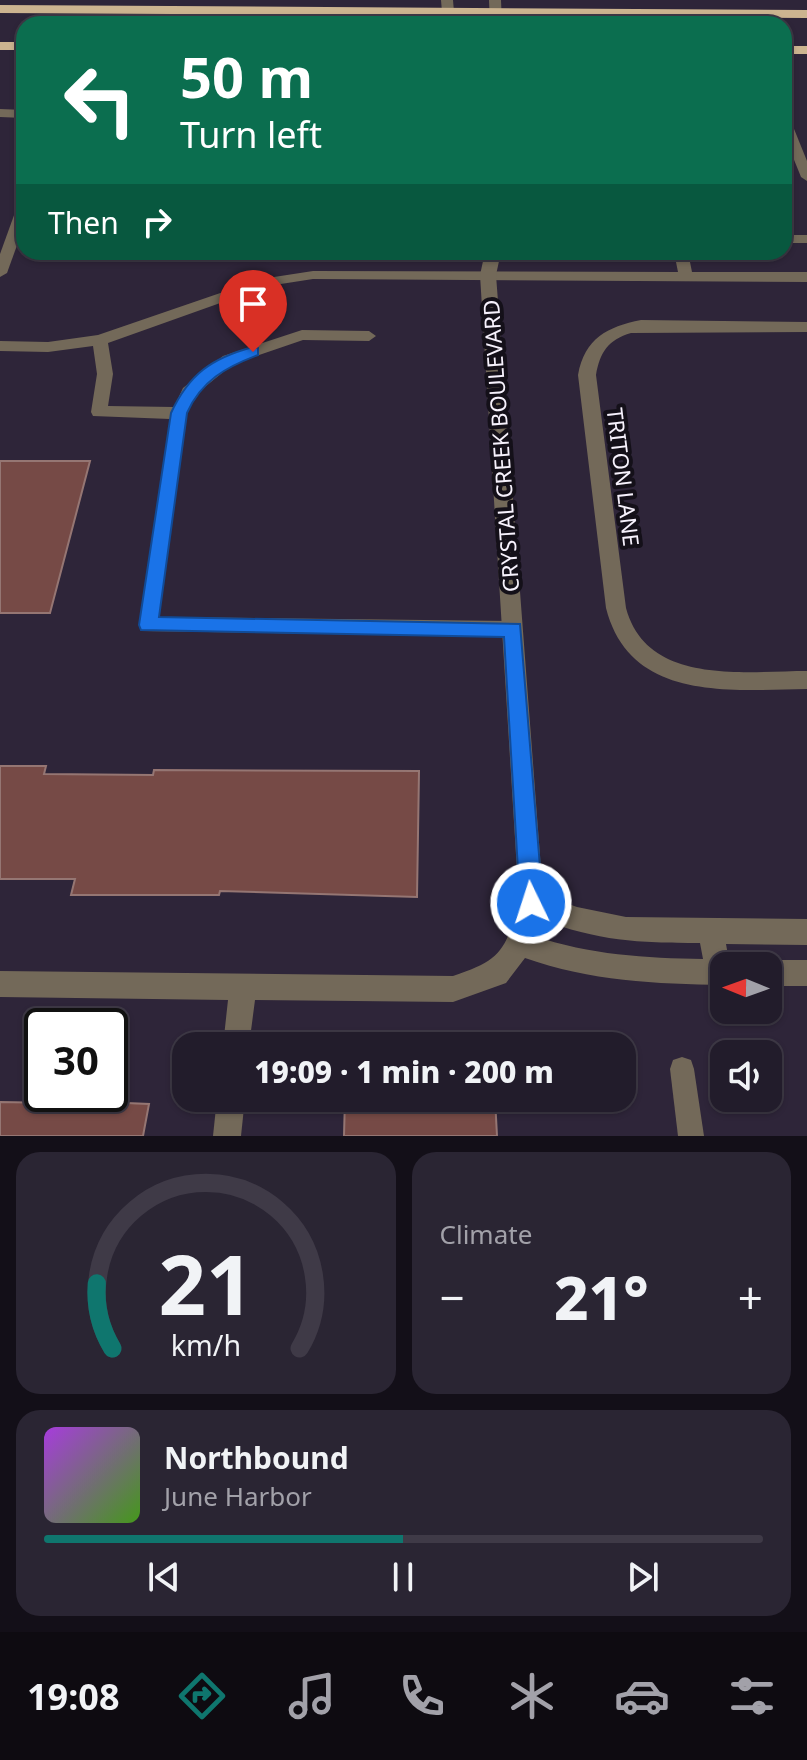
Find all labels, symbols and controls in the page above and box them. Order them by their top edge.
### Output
text: 50 m [180,38,313,114]
icon: left [48,48,152,152]
text: Turn left [180,110,322,159]
icon: right [135,200,179,244]
text: Then [48,202,119,243]
pin [219,270,287,352]
icon: arrive [231,282,275,326]
street label: CRYSTAL CREEK BOULEVARD [475,299,525,593]
street label: TRITON LANE [601,406,647,548]
position arrow [489,861,573,945]
north arrow [710,952,782,1024]
map controls [710,952,782,1112]
speed limit sign: 30 [24,1008,128,1112]
button: sound [710,1040,782,1112]
text: 19:09 · 1 min · 200 m [254,1051,554,1092]
text: Climate [440,1216,532,1252]
text: 21 [158,1226,253,1339]
text: 21° [554,1256,649,1338]
text: − [440,1267,465,1327]
text: + [738,1267,763,1327]
text: km/h [171,1325,241,1364]
text: Northbound [164,1437,349,1478]
text: June Harbor [164,1478,312,1514]
icon: previous [142,1555,186,1599]
icon: pause [381,1555,425,1599]
icon: next [621,1555,665,1599]
icon: directions [174,1668,230,1724]
icon: music [284,1668,340,1724]
icon: phone [394,1668,450,1724]
icon: climate [504,1668,560,1724]
icon: car [614,1668,670,1724]
icon: filters [724,1668,780,1724]
text: 19:08 [27,1672,120,1721]

